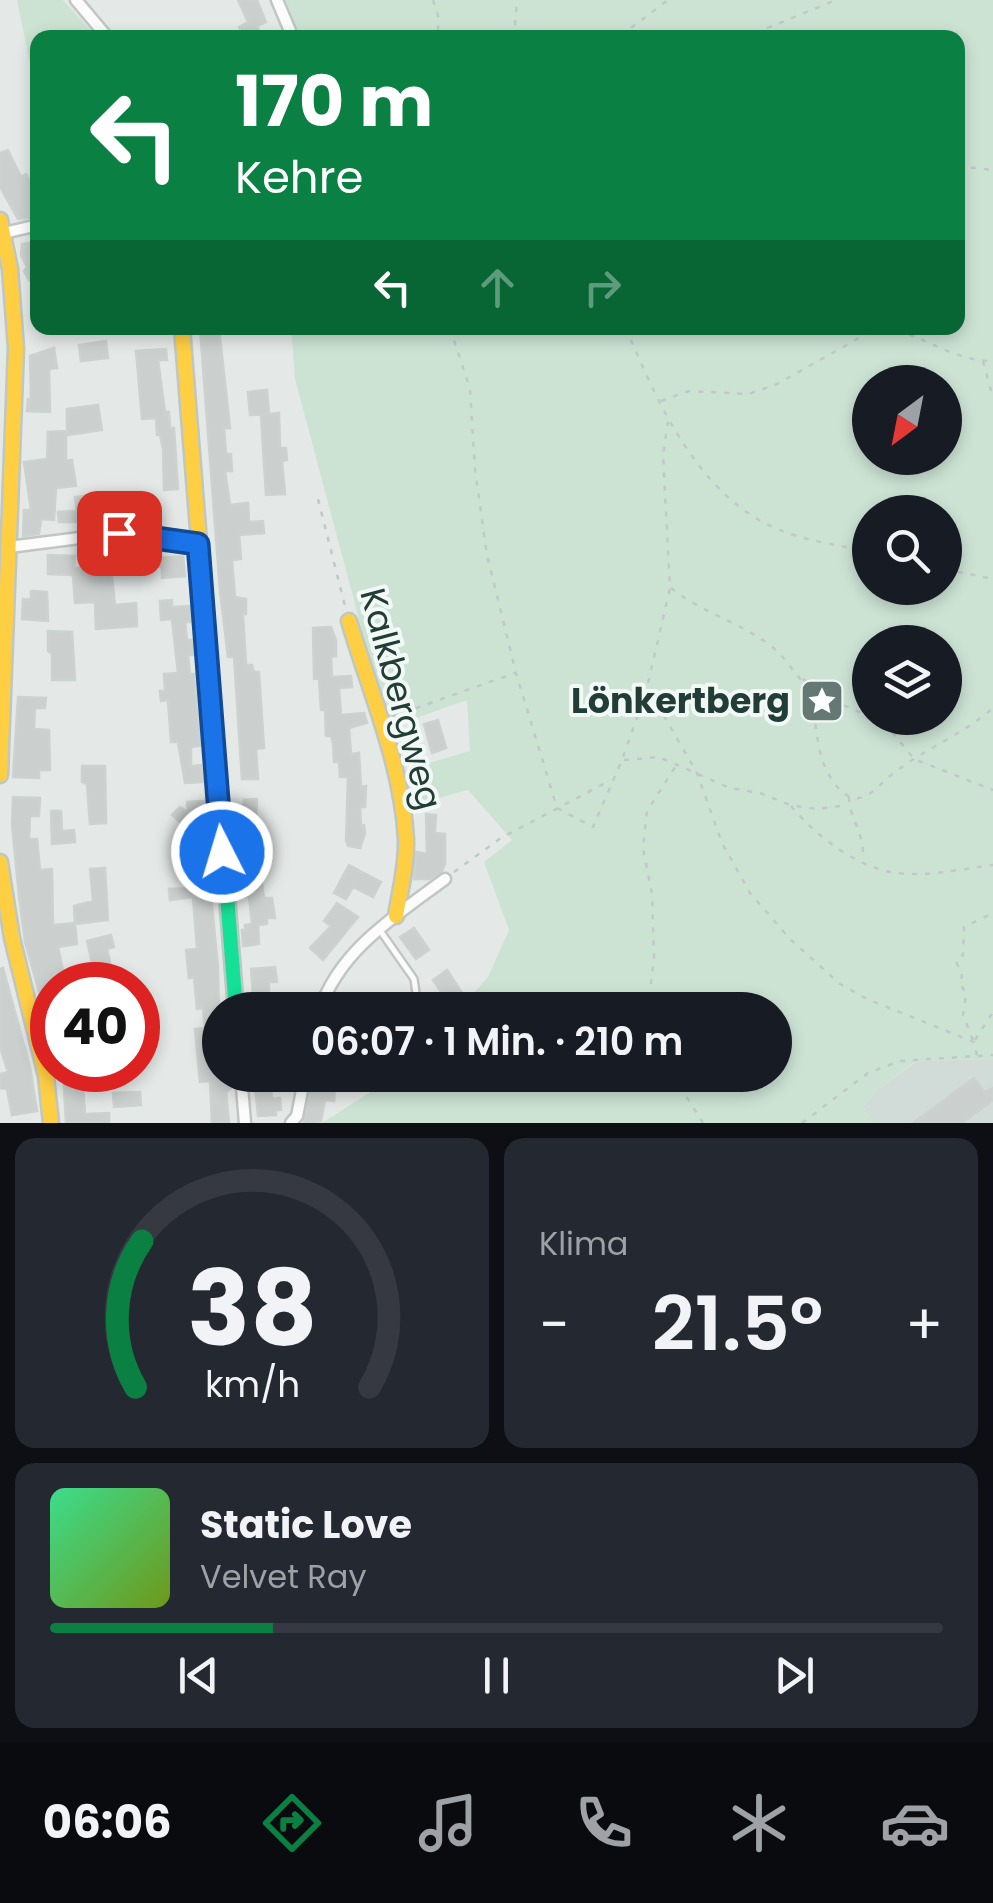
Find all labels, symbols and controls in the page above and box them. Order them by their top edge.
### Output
text: 170 m [235,52,433,151]
icon: left [70,70,200,200]
text: Kehre [235,146,363,209]
icon: left [365,260,420,315]
icon: ahead [470,260,525,315]
icon: right [575,260,630,315]
north arrow [852,365,962,475]
map controls [852,365,962,735]
pin [77,491,162,576]
button: search [852,495,962,605]
icon: arrive [92,506,147,561]
street label: Kalkbergweg [348,583,455,815]
button: layers [852,625,962,735]
place label: Lönkertberg [571,676,790,725]
place icon: Lönkertberg [799,678,845,724]
position arrow [170,800,274,904]
speed limit sign: 40 [30,962,160,1092]
text: 06:07 · 1 Min. · 210 m [311,1015,683,1068]
text: Klima [539,1221,629,1266]
text: 38 [187,1236,317,1381]
text: 21.5° [652,1271,823,1376]
text: − [539,1286,569,1363]
text: + [905,1286,943,1363]
text: km/h [204,1359,300,1410]
text: Static Love [200,1498,412,1551]
text: Velvet Ray [200,1554,366,1599]
icon: previous [171,1648,226,1703]
icon: pause [469,1648,524,1703]
icon: next [767,1648,822,1703]
icon: directions [257,1788,327,1858]
icon: music [413,1788,483,1858]
icon: phone [569,1788,639,1858]
icon: climate [724,1788,794,1858]
icon: car [880,1788,950,1858]
text: 06:06 [43,1791,172,1854]

